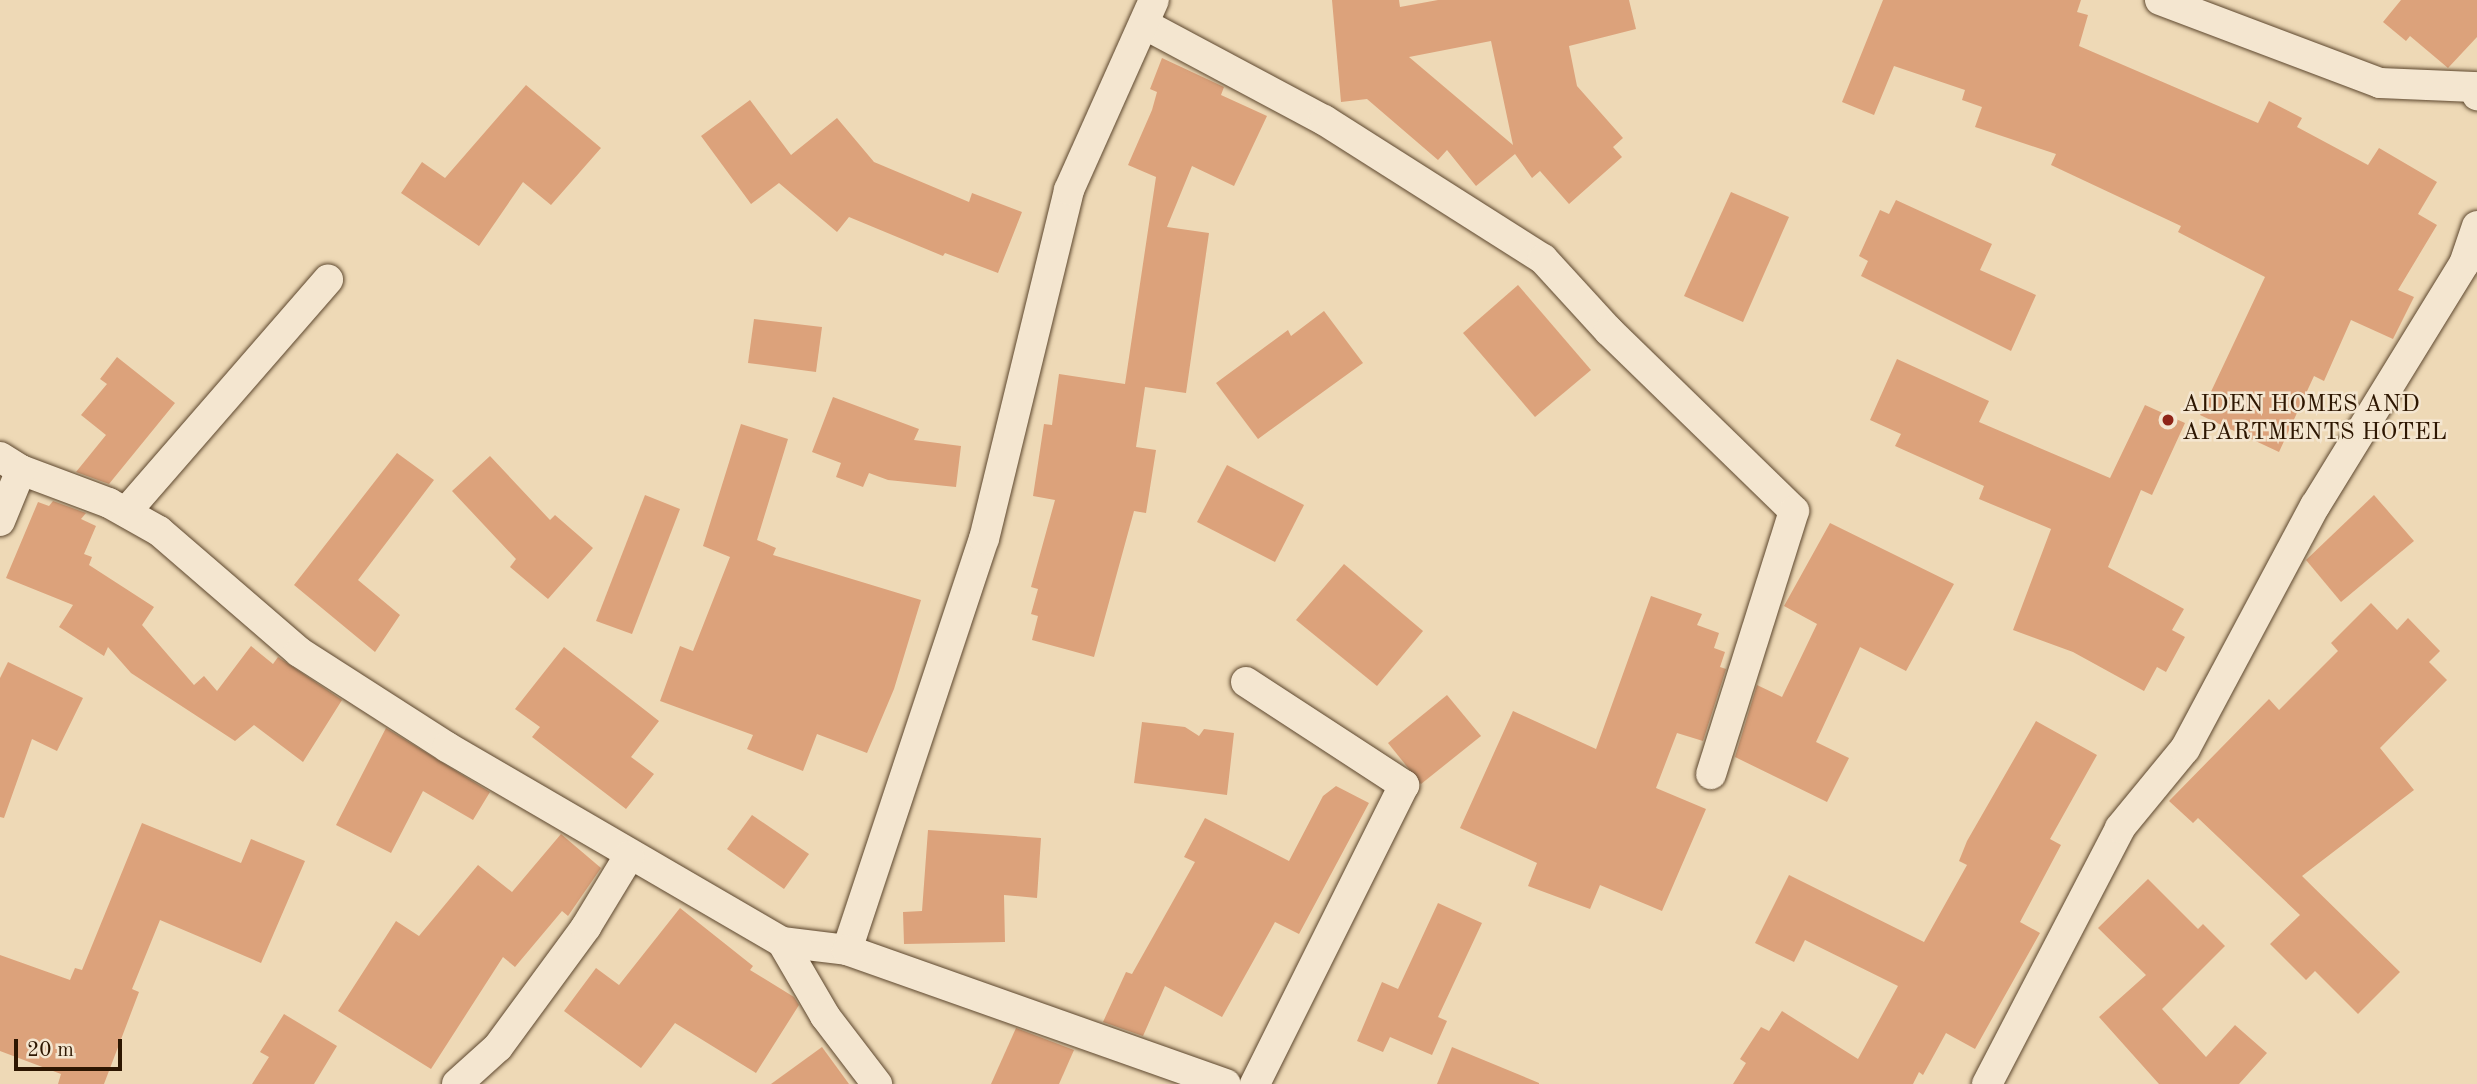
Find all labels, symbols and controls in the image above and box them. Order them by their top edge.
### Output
place label: AIDEN HOMES AND APARTMENTS HOTEL [2182,392,2447,448]
marker: AIDEN HOMES AND APARTMENTS HOTEL [2160,412,2176,428]
scale bar [18,1024,126,1068]
text: 20 m [27,1040,74,1061]

